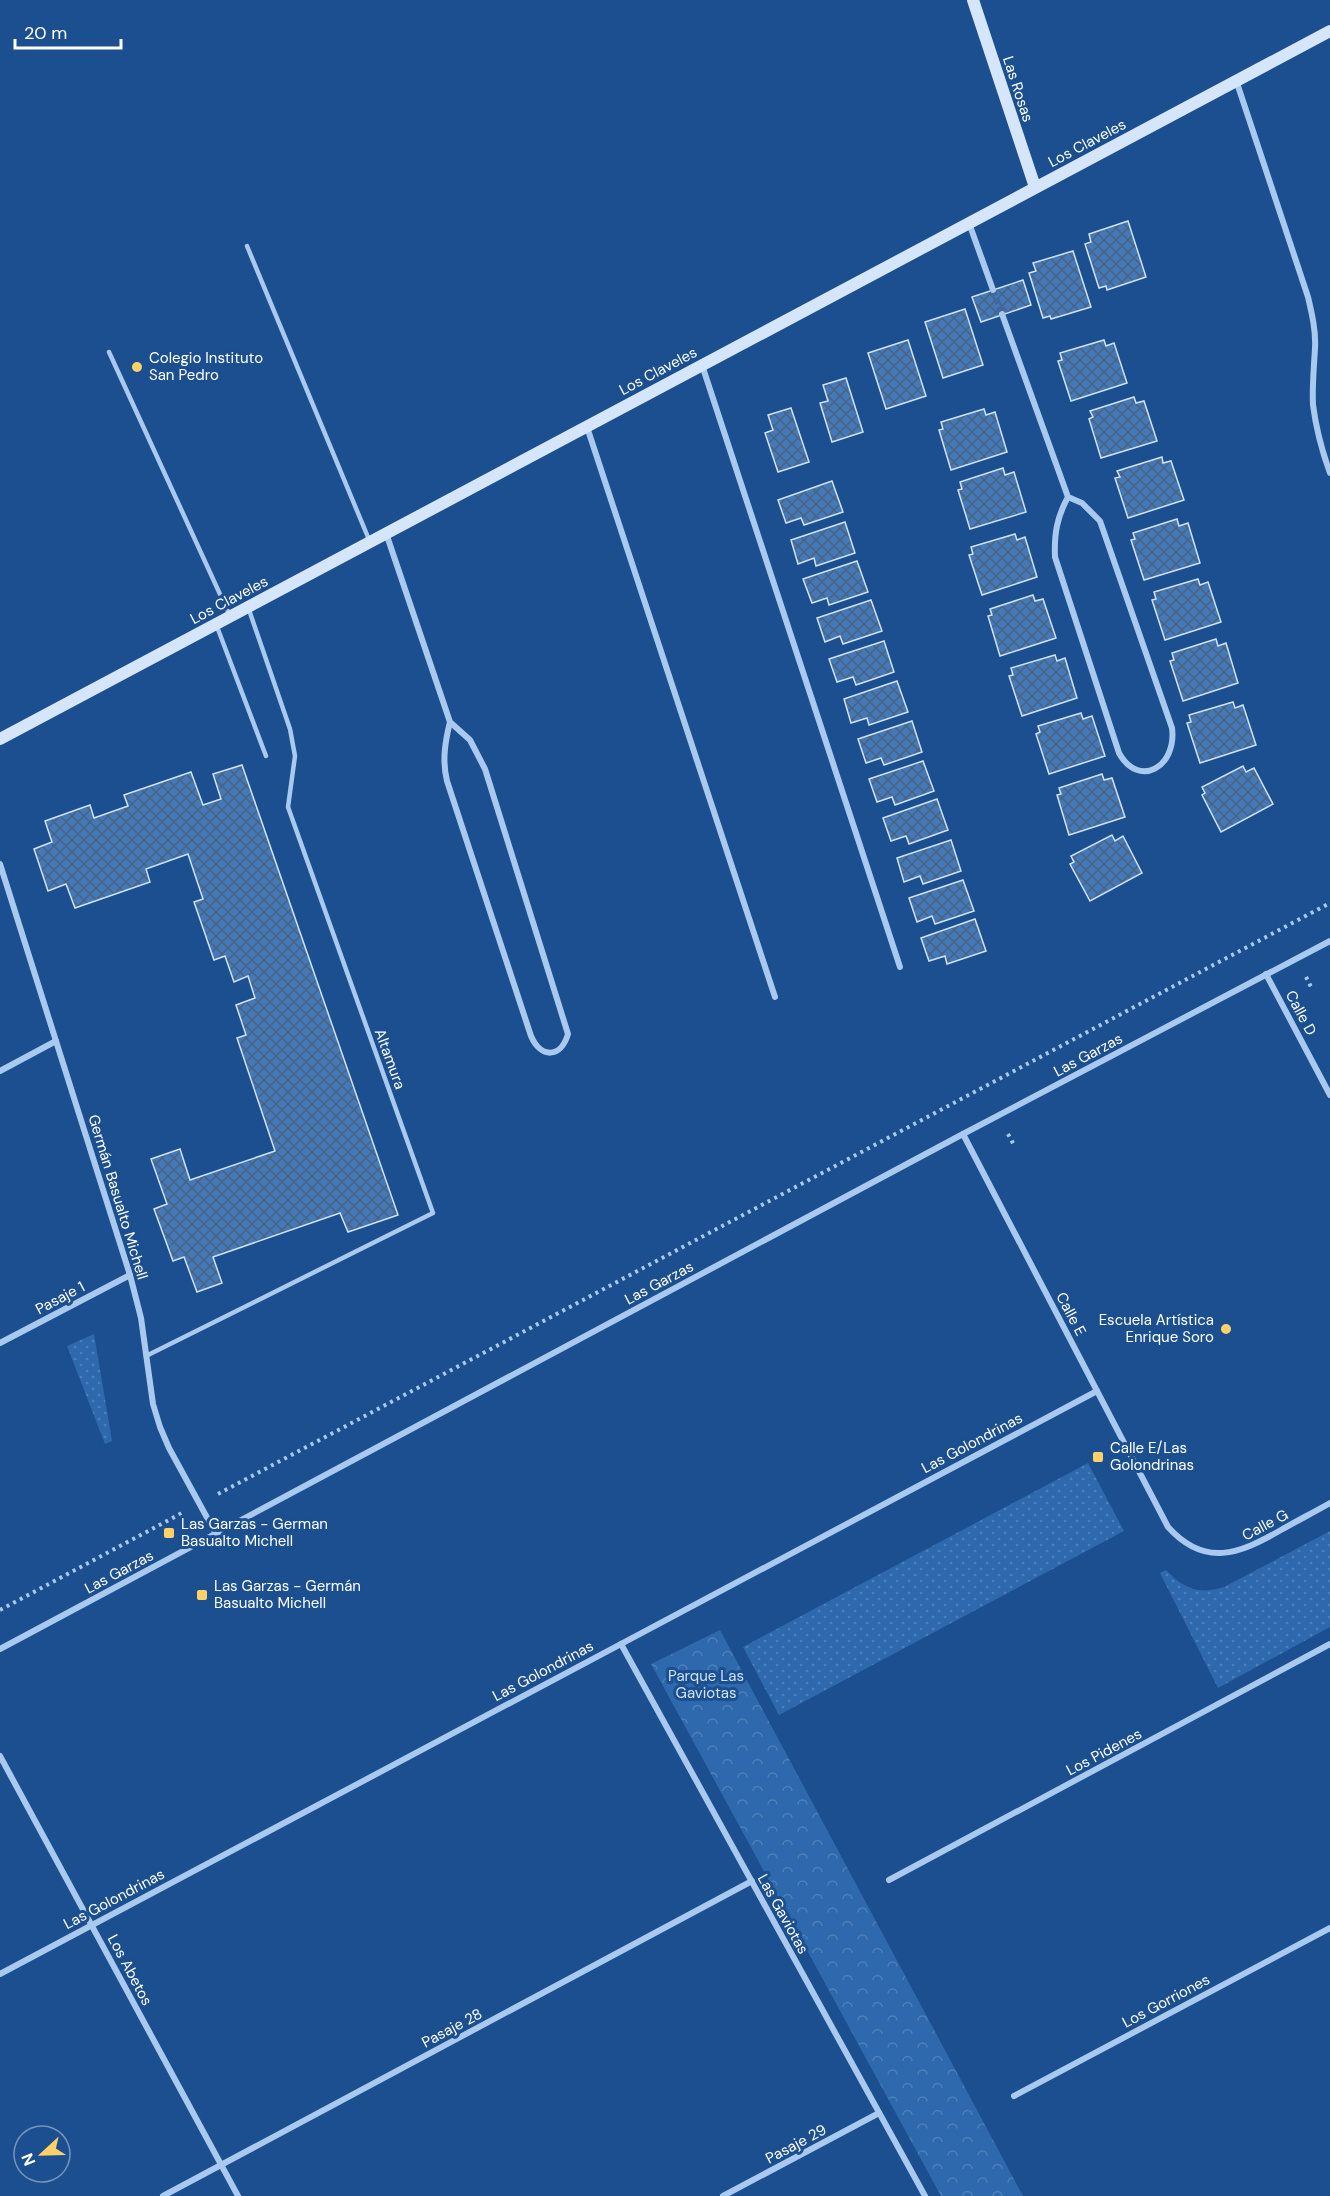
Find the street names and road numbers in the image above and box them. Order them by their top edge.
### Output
street label: Las Rosas [998,53,1038,125]
street label: Los Claveles [1045,114,1129,172]
street label: Los Claveles [616,342,700,400]
street label: Los Claveles [187,571,271,629]
street label: Calle D [1281,987,1321,1039]
street label: Altamura [370,1026,410,1092]
street label: Las Garzas [1050,1029,1126,1081]
street label: Germán Basualto Michell [83,1112,153,1282]
street label: Las Garzas [621,1257,697,1309]
street label: Pasaje 1 [32,1277,88,1319]
street label: Calle E [1051,1289,1091,1339]
street label: Las Golondrinas [918,1408,1026,1478]
street label: Calle G [1238,1505,1292,1545]
street label: Las Garzas [81,1546,157,1598]
street label: Las Golondrinas [489,1636,597,1706]
street label: Los Pidenes [1063,1724,1145,1780]
street label: Las Golondrinas [60,1864,168,1934]
street label: Las Gaviotas [753,1870,813,1958]
street label: Los Abetos [103,1931,157,2009]
street label: Los Gorriones [1119,1970,1213,2032]
street label: Pasaje 28 [418,2004,486,2052]
street label: Pasaje 29 [762,2120,830,2168]

